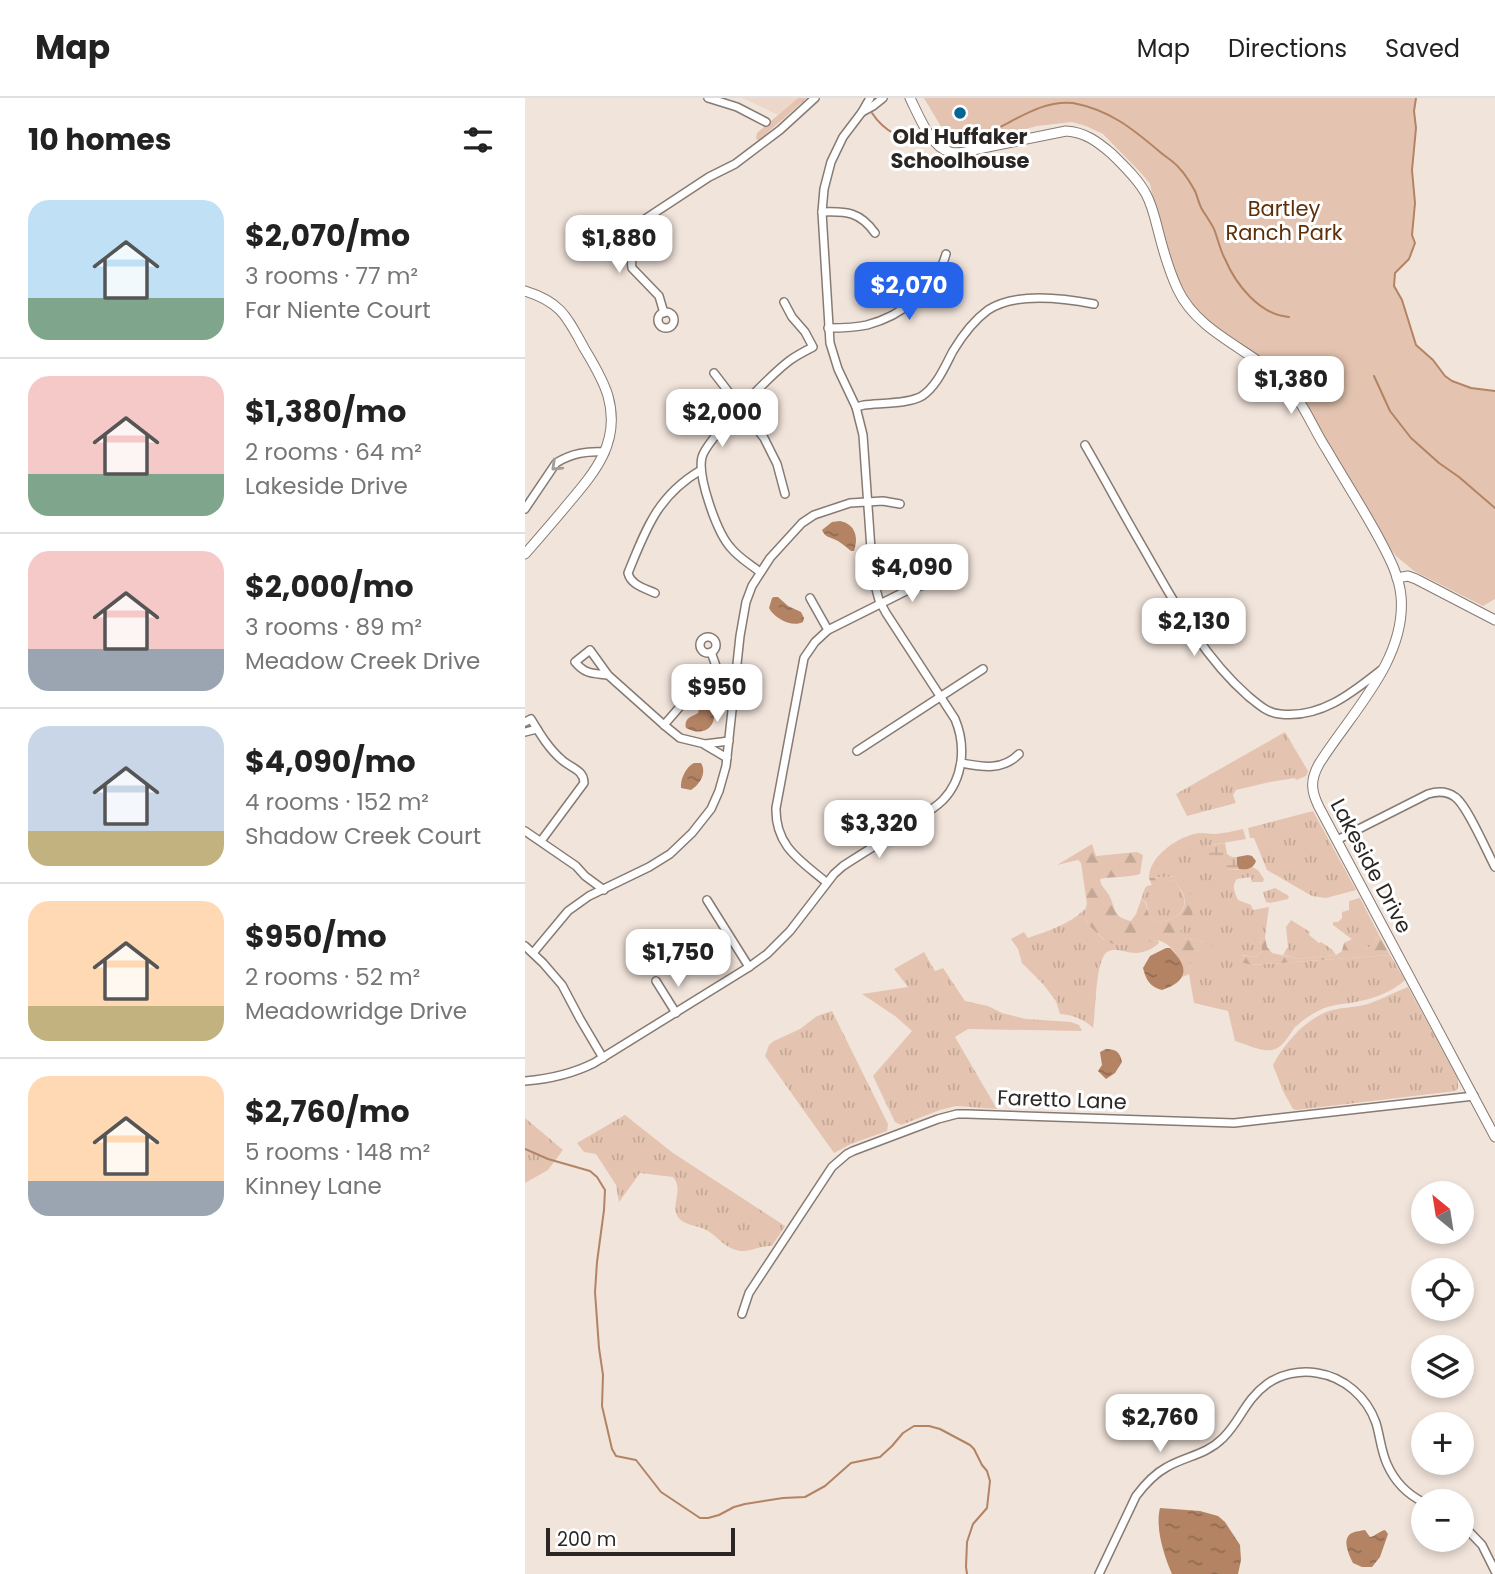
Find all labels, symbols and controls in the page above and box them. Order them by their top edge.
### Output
text: Map [35,24,110,71]
text: Map [1137,32,1190,65]
text: Directions [1228,32,1347,65]
text: Saved [1385,32,1460,65]
marker: Old Huffaker Schoolhouse [952,105,968,121]
text: 10 homes [28,118,172,161]
icon: filters [459,121,497,159]
place label: Old Huffaker Schoolhouse [890,122,1030,175]
park label: Bartley Ranch Park [1225,194,1343,247]
text: $2,070/mo [245,214,410,257]
pin: $1,880 [562,216,676,275]
text: $1,880 [581,222,657,254]
icon: home [84,228,168,312]
text: 3 rooms · 77 m² [245,260,418,292]
pin: $2,070 [852,262,966,322]
text: $2,070 [870,269,948,301]
text: Far Niente Court [245,294,431,326]
pin: $1,380 [1234,356,1348,416]
text: $1,380 [1254,363,1328,395]
text: $1,380/mo [245,390,406,433]
pin: $2,000 [665,390,779,449]
text: $2,000 [682,396,762,428]
icon: home [84,404,168,488]
text: 2 rooms · 64 m² [245,436,422,468]
one-way arrow [551,458,564,470]
text: Lakeside Drive [245,470,408,502]
pin: $4,090 [855,545,969,604]
text: $4,090 [871,551,953,583]
text: $2,000/mo [245,565,414,608]
icon: home [84,579,168,663]
pin: $2,130 [1137,598,1251,658]
text: $2,130 [1158,605,1230,637]
text: 3 rooms · 89 m² [245,611,422,643]
text: Meadow Creek Drive [245,645,480,677]
pin: $950 [676,664,758,724]
text: $950 [687,671,747,703]
text: $4,090/mo [245,740,416,783]
icon: home [84,754,168,838]
text: 4 rooms · 152 m² [245,786,429,818]
street label: Lakeside Drive [1324,793,1419,938]
pin: $3,320 [822,800,936,860]
text: $3,320 [840,807,918,839]
text: Shadow Creek Court [245,820,481,852]
text: $950/mo [245,915,387,958]
icon: home [84,929,168,1013]
pin: $1,750 [621,930,735,989]
text: $1,750 [642,936,714,968]
text: 2 rooms · 52 m² [245,961,420,993]
text: Meadowridge Drive [245,995,467,1027]
street label: Faretto Lane [997,1083,1127,1116]
text: $2,760/mo [245,1090,410,1133]
icon: home [84,1104,168,1188]
text: 5 rooms · 148 m² [245,1136,430,1168]
text: Kinney Lane [245,1170,382,1202]
north arrow [1411,1181,1473,1244]
map controls [1411,1181,1474,1552]
button: locate [1411,1258,1474,1321]
button: layers [1411,1335,1474,1398]
pin: $2,760 [1103,1394,1217,1454]
text: $2,760 [1122,1401,1198,1433]
button: + [1411,1412,1474,1475]
button: − [1411,1489,1474,1552]
scale bar [546,1525,735,1557]
text: 200 m [557,1526,616,1553]

